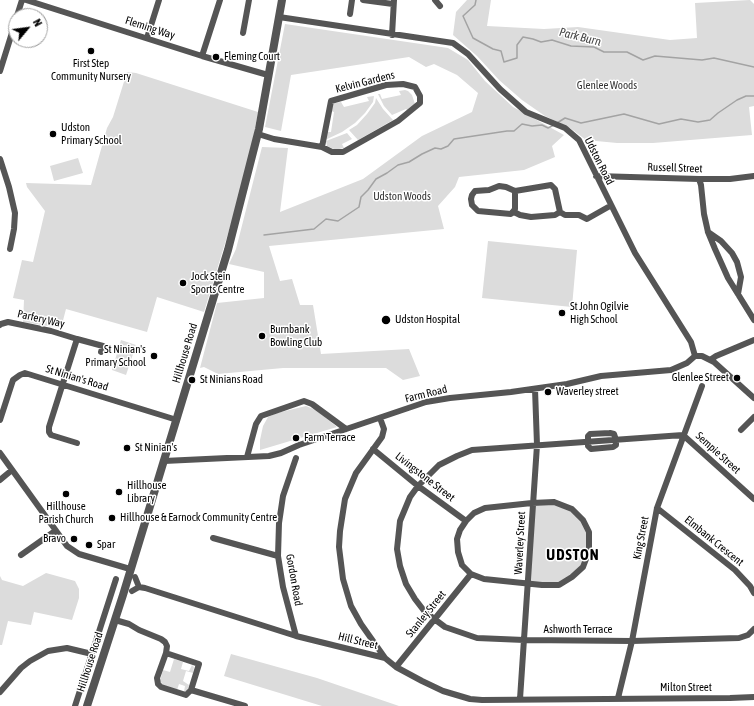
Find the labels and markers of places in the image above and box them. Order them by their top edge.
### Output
marker: First Step Community Nursery [86,46,96,56]
place label: Fleming Court [224,50,280,64]
marker: Fleming Court [211,52,221,62]
place label: First Step Community Nursery [51,57,131,83]
place label: Udston Primary School [61,121,122,147]
marker: Udston Primary School [48,129,58,139]
place label: Jock Stein Sports Centre [191,270,244,296]
marker: Jock Stein Sports Centre [178,278,188,288]
place label: St John Ogilvie High School [570,300,629,326]
marker: St John Ogilvie High School [557,308,567,318]
place label: Udston Hospital [395,313,460,327]
marker: Udston Hospital [380,314,392,326]
place label: Burnbank Bowling Club [270,323,322,349]
marker: Burnbank Bowling Club [257,331,267,341]
place label: St Ninian's Primary School [85,343,146,369]
marker: St Ninian's Primary School [149,351,159,361]
place label: Glenlee Street [672,371,729,385]
place label: St Ninians Road [200,373,263,387]
marker: Glenlee Street [732,373,742,383]
marker: St Ninians Road [187,375,197,385]
place label: Waverley street [556,385,619,399]
marker: Waverley street [543,387,553,397]
place label: Farm Terrace [304,431,356,445]
marker: Farm Terrace [291,433,301,443]
place label: St Ninian's [135,441,177,455]
marker: St Ninian's [122,443,132,453]
place label: Hillhouse Library [127,479,166,505]
marker: Hillhouse Library [114,487,124,497]
marker: Hillhouse Parish Church [61,489,71,499]
place label: Hillhouse Parish Church [38,500,94,526]
place label: Hillhouse & Earnock Community Centre [120,511,277,525]
marker: Hillhouse & Earnock Community Centre [107,513,117,523]
place label: Bravo [43,532,66,546]
marker: Bravo [69,534,79,544]
place label: Spar [97,538,115,552]
marker: Spar [84,540,94,550]

